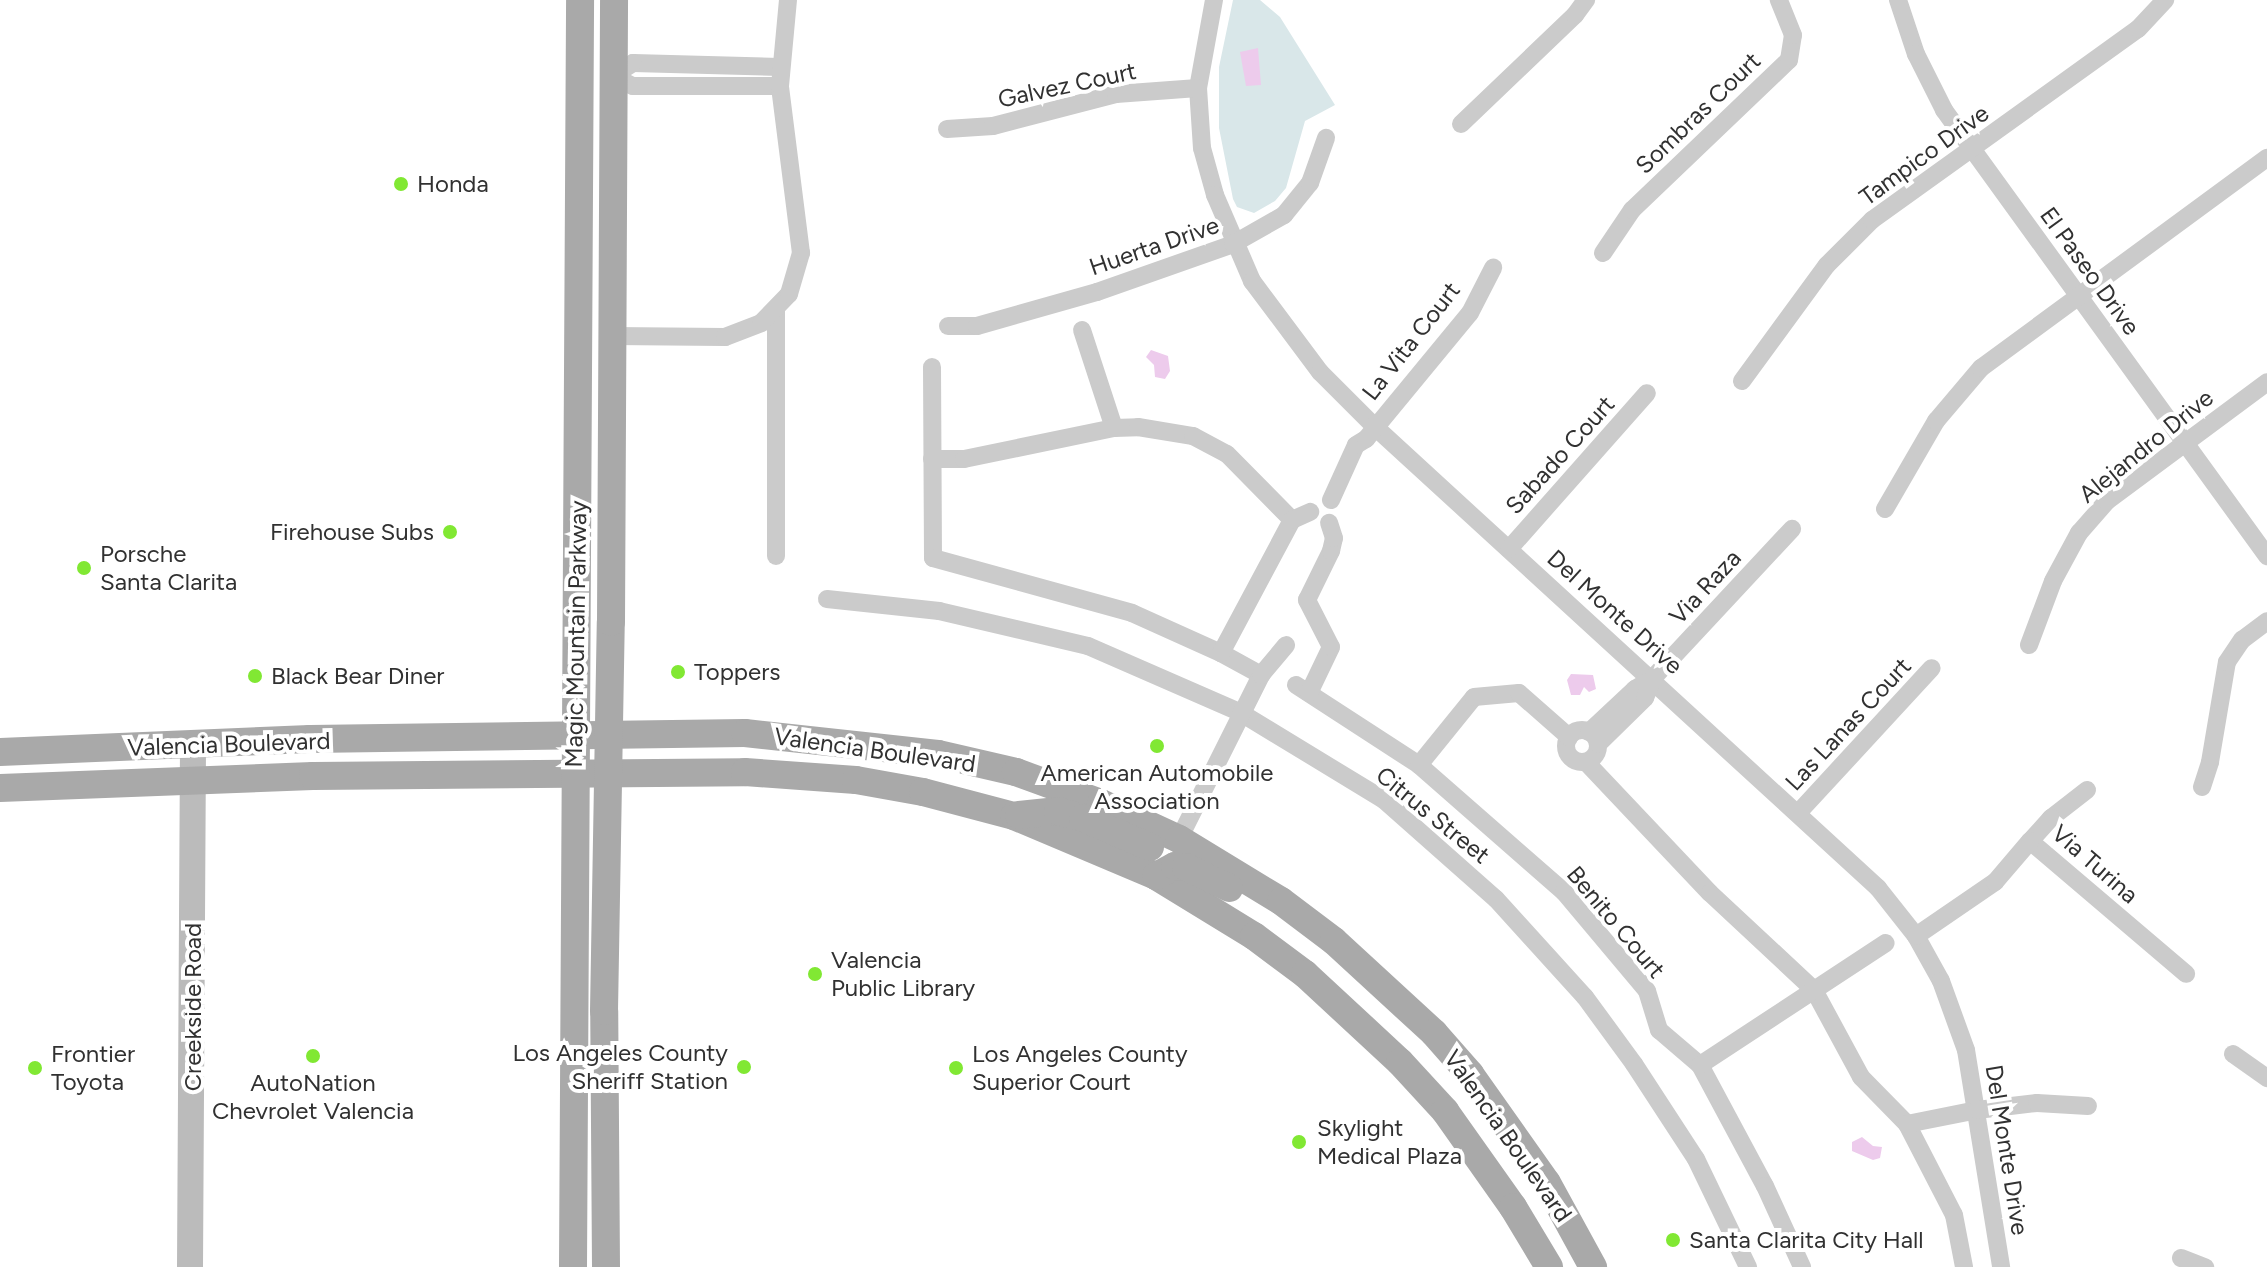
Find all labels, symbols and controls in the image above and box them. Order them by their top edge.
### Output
street label: Sombras Court [1630,46,1766,180]
street label: Galvez Court [995,56,1139,114]
street label: Tampico Drive [1854,99,1994,211]
place label: Honda [417,170,489,198]
marker: Honda [392,175,410,193]
street label: El Paseo Drive [2034,201,2146,341]
street label: Huerta Drive [1085,210,1223,282]
street label: La Vita Court [1356,276,1466,406]
street label: Alejandro Drive [2073,383,2219,509]
street label: Sabado Court [1499,390,1621,520]
street label: Magic Mountain Parkway [559,500,593,768]
place label: Firehouse Subs [270,518,434,546]
marker: Firehouse Subs [441,523,459,541]
place label: Porsche Santa Clarita [100,540,237,596]
street label: Del Monte Drive [1541,544,1689,680]
street label: Via Raza [1663,544,1747,630]
marker: Porsche Santa Clarita [75,559,93,577]
street label: Las Lanas Court [1779,652,1917,796]
place label: Toppers [694,658,780,686]
place label: Black Bear Diner [271,662,444,690]
marker: Toppers [669,663,687,681]
marker: Black Bear Diner [246,667,264,685]
street label: Valencia Boulevard [772,722,978,778]
street label: Valencia Boulevard [127,726,331,762]
marker: American Automobile Association [1148,737,1166,755]
place label: American Automobile Association [1041,759,1273,815]
street label: Citrus Street [1370,760,1496,870]
street label: Via Turina [2046,819,2144,909]
street label: Benito Court [1561,860,1671,984]
street label: Creekside Road [179,923,207,1091]
place label: Valencia Public Library [831,946,975,1002]
marker: Valencia Public Library [806,965,824,983]
place label: Los Angeles County Sheriff Station [512,1039,728,1095]
place label: Frontier Toyota [51,1040,135,1096]
place label: Los Angeles County Superior Court [972,1040,1188,1096]
street label: Valencia Boulevard [1438,1045,1578,1227]
marker: AutoNation Chevrolet Valencia [304,1047,322,1065]
marker: Los Angeles County Sheriff Station [735,1058,753,1076]
marker: Frontier Toyota [26,1059,44,1077]
marker: Los Angeles County Superior Court [947,1059,965,1077]
street label: Del Monte Drive [1979,1063,2035,1237]
place label: AutoNation Chevrolet Valencia [212,1069,414,1125]
place label: Skylight Medical Plaza [1317,1114,1462,1170]
marker: Skylight Medical Plaza [1288,1131,1310,1153]
place label: Santa Clarita City Hall [1689,1226,1924,1254]
marker: Santa Clarita City Hall [1664,1231,1682,1249]

